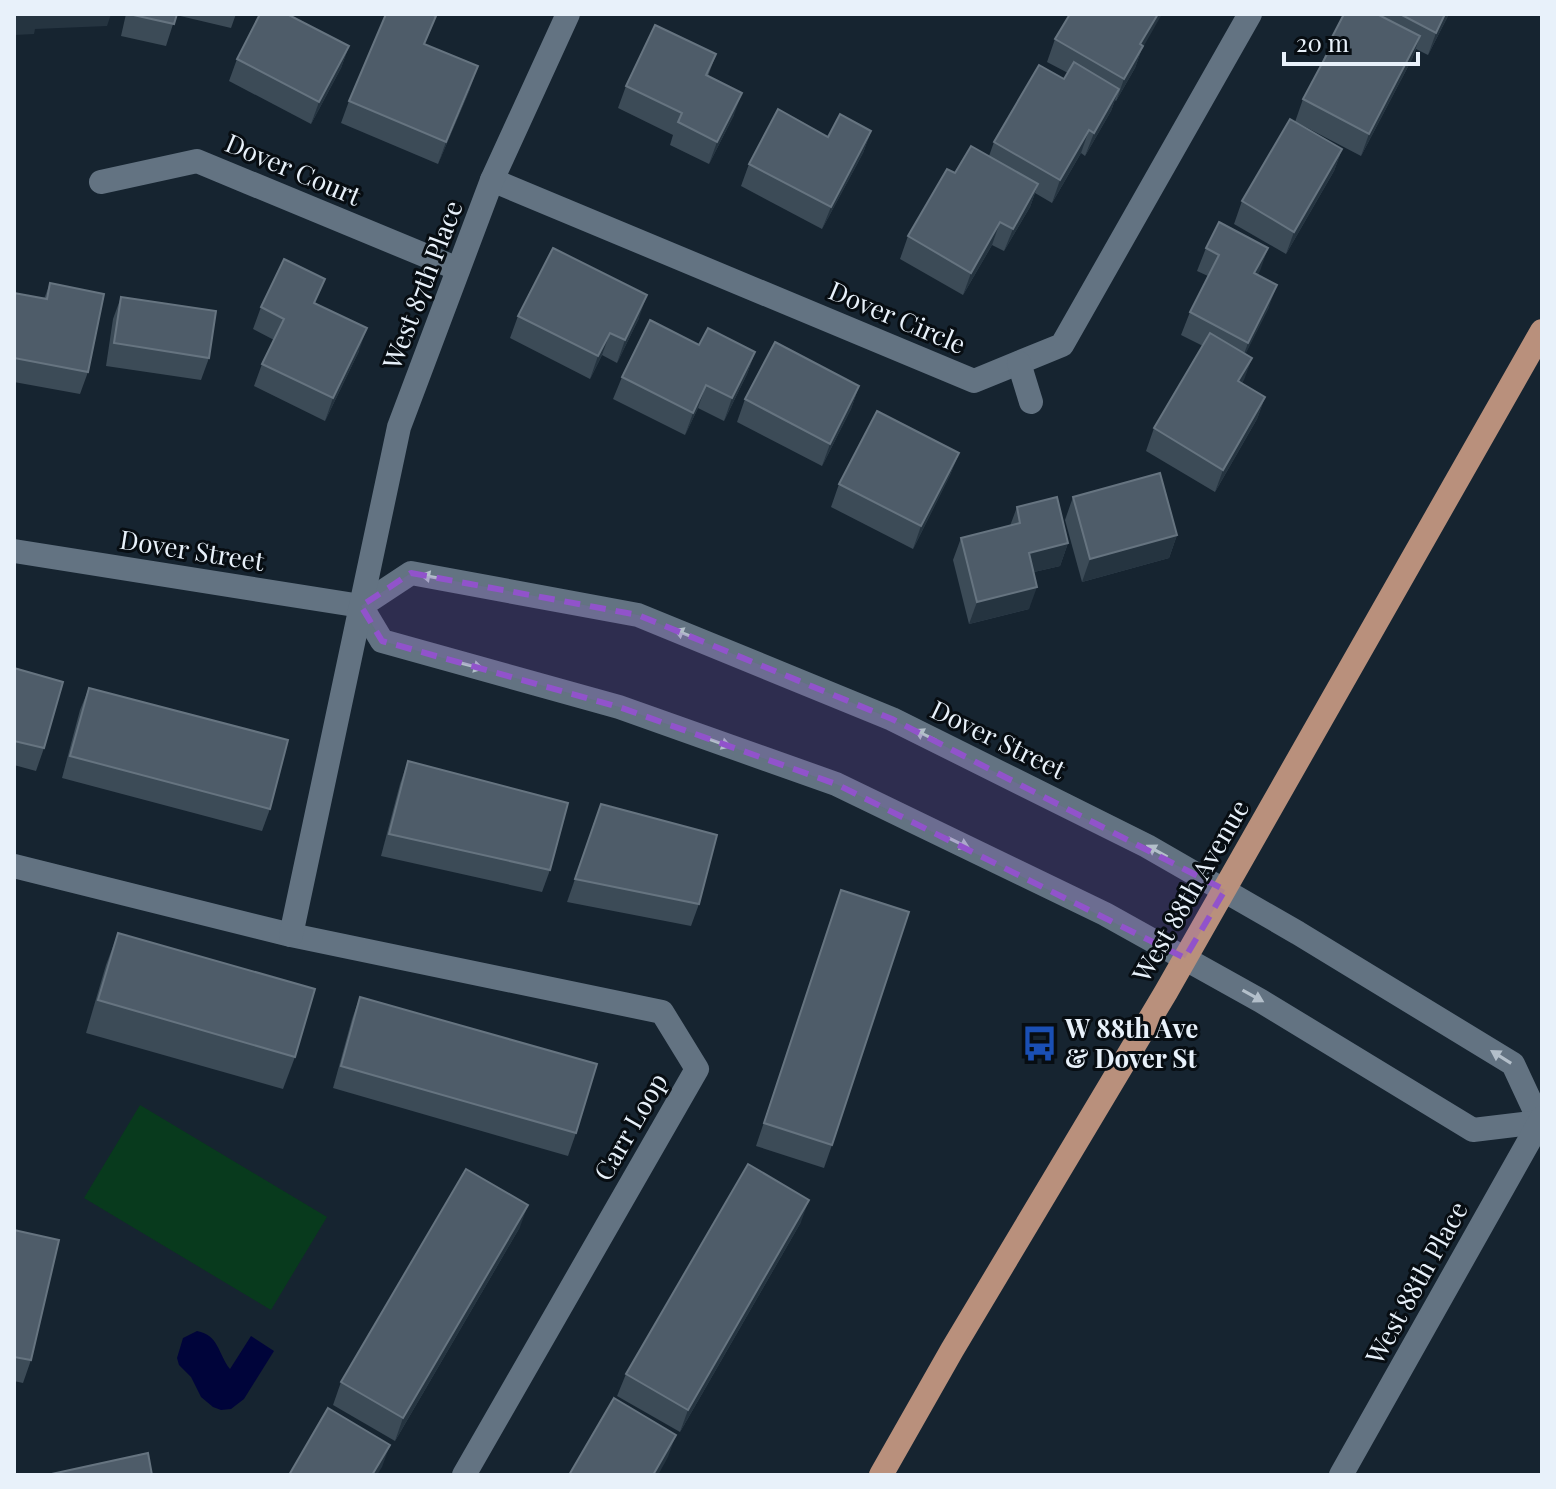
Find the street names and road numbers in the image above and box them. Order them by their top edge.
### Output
street label: Dover Court [220,124,367,213]
street label: West 87th Place [373,195,470,375]
street label: Dover Circle [824,272,971,361]
street label: Dover Street [117,521,268,578]
street label: Dover Street [925,691,1073,787]
street label: West 88th Avenue [1123,793,1256,988]
street label: Carr Loop [585,1066,675,1186]
street label: West 88th Place [1356,1195,1475,1371]

